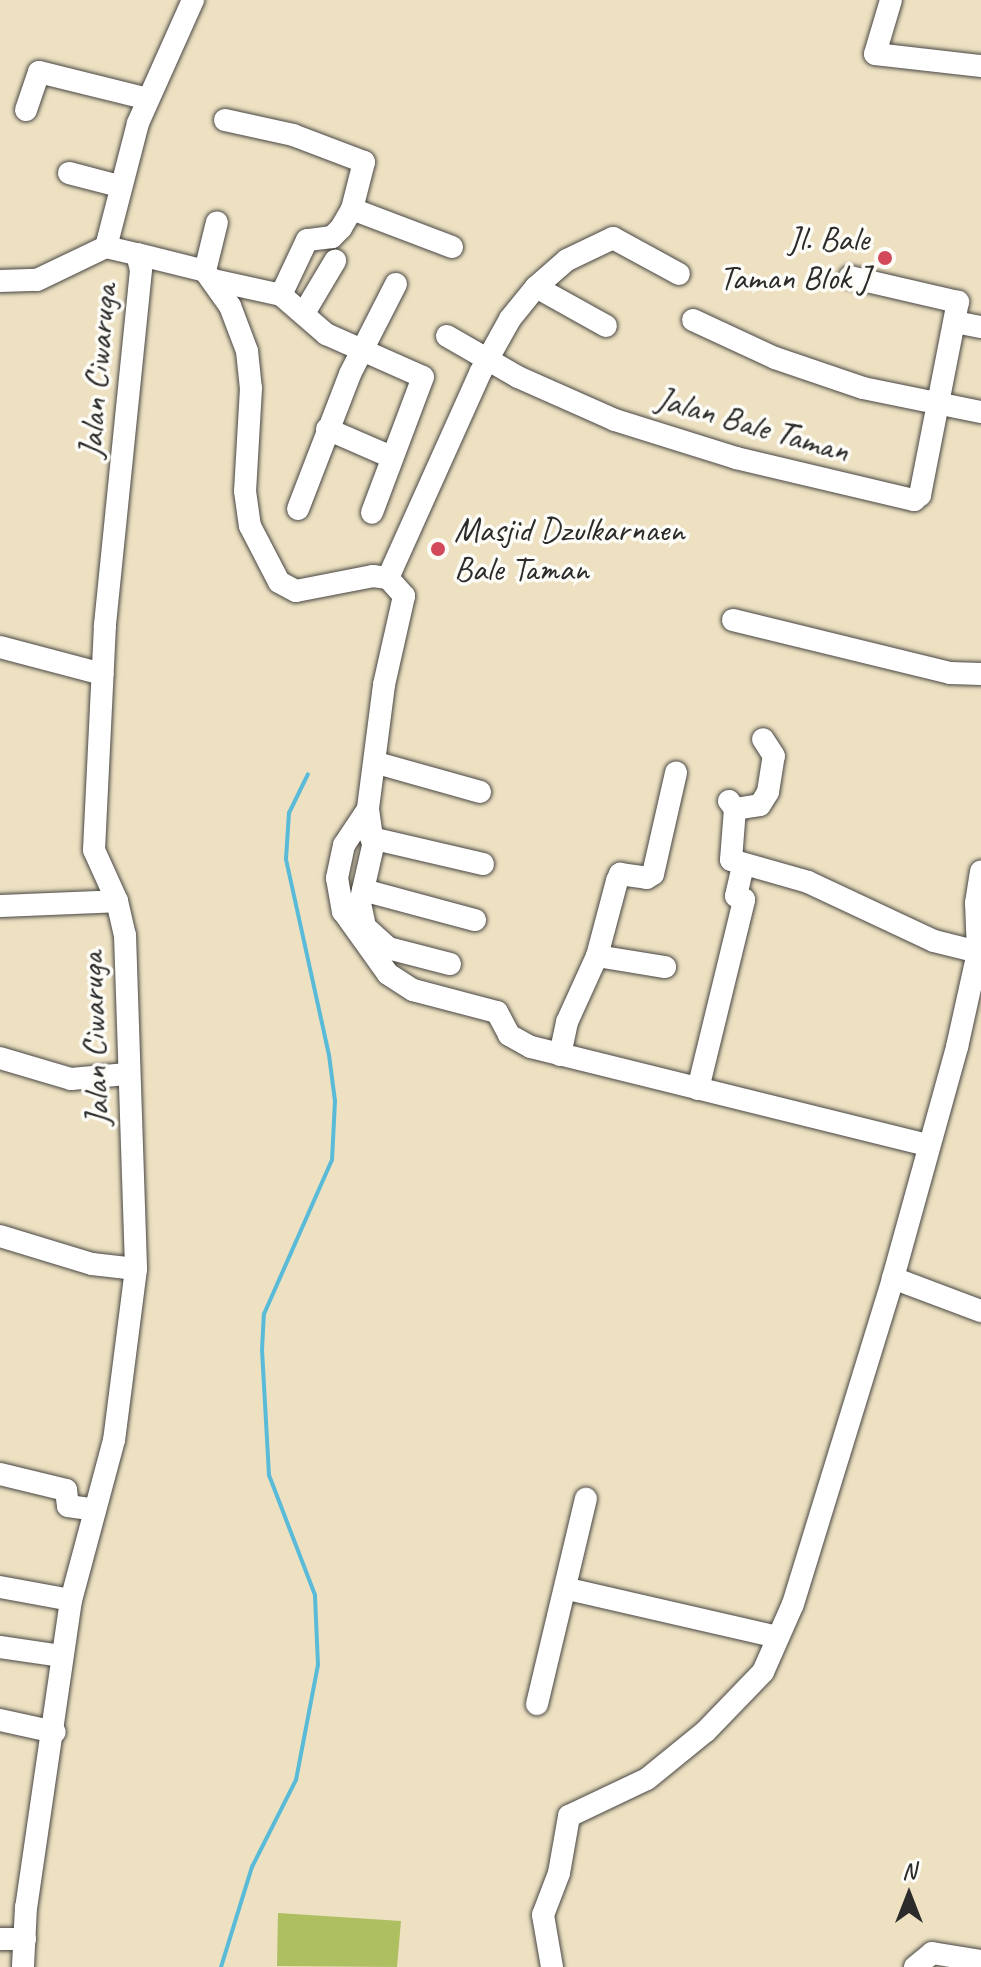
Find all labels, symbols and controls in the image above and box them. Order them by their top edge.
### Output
place label: Jl. Bale Taman Blok J [719,218,869,298]
marker: Jl. Bale Taman Blok J [876,249,894,267]
street label: Jalan Ciwaruga [69,283,125,459]
street label: Jalan Bale Taman [651,377,855,471]
place label: Masjid Dzulkarnaen Bale Taman [454,509,683,588]
marker: Masjid Dzulkarnaen Bale Taman [429,540,447,558]
street label: Jalan Ciwaruga [71,952,117,1126]
north arrow [869,1855,949,1935]
text: N [902,1857,916,1885]

